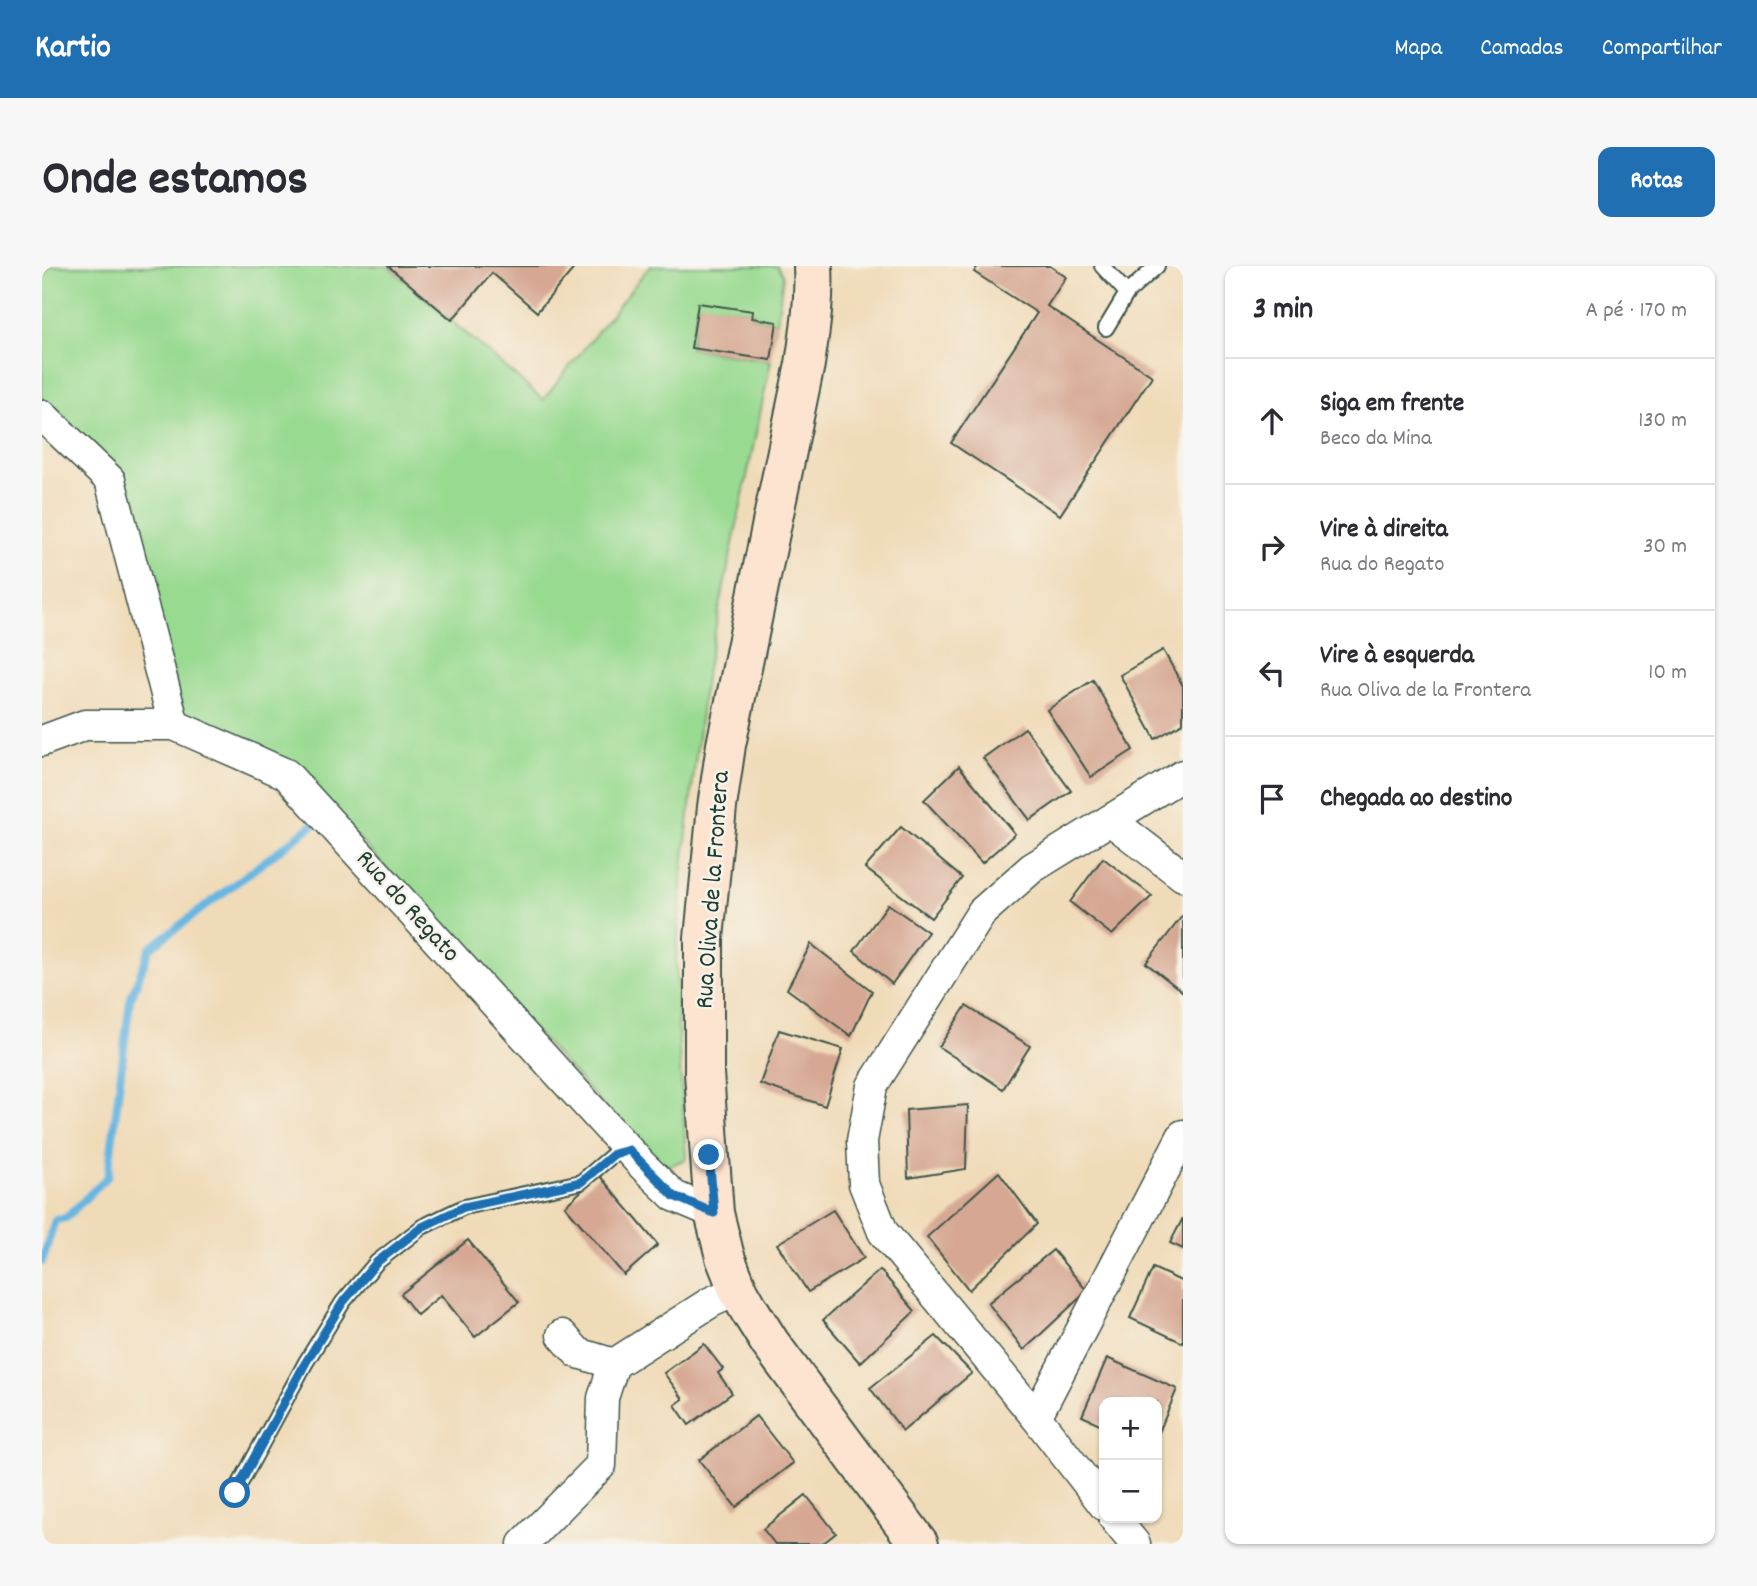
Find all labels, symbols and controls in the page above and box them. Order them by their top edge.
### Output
text: Kartio [35,26,111,73]
text: Mapa [1395,32,1442,66]
text: Camadas [1480,32,1564,66]
text: Compartilhar [1602,32,1722,66]
text: Onde estamos [42,147,308,217]
button: Rotas [1598,147,1715,217]
text: 3 min [1253,290,1313,333]
text: A pé · 170 m [1585,295,1687,328]
text: Siga em frente [1320,386,1464,423]
icon: ahead [1253,402,1291,440]
text: 130 m [1638,405,1687,438]
text: Beco da Mina [1320,423,1432,456]
text: Vire à direita [1320,512,1448,549]
icon: right [1253,528,1291,566]
text: 30 m [1643,531,1687,564]
text: Rua do Regato [1320,549,1444,582]
text: Vire à esquerda [1320,638,1474,675]
icon: left [1253,654,1291,692]
text: 10 m [1648,657,1687,690]
text: Rua Oliva de la Frontera [1320,675,1531,708]
street label: Rua Oliva de la Frontera [687,769,741,1010]
icon: arrive [1253,780,1291,818]
text: Chegada ao destino [1320,781,1512,818]
street label: Rua do Regato [346,842,468,972]
route end [693,1139,724,1170]
map controls [1099,1397,1162,1523]
button: + [1099,1397,1162,1460]
button: − [1099,1460,1162,1523]
route start [219,1477,250,1508]

